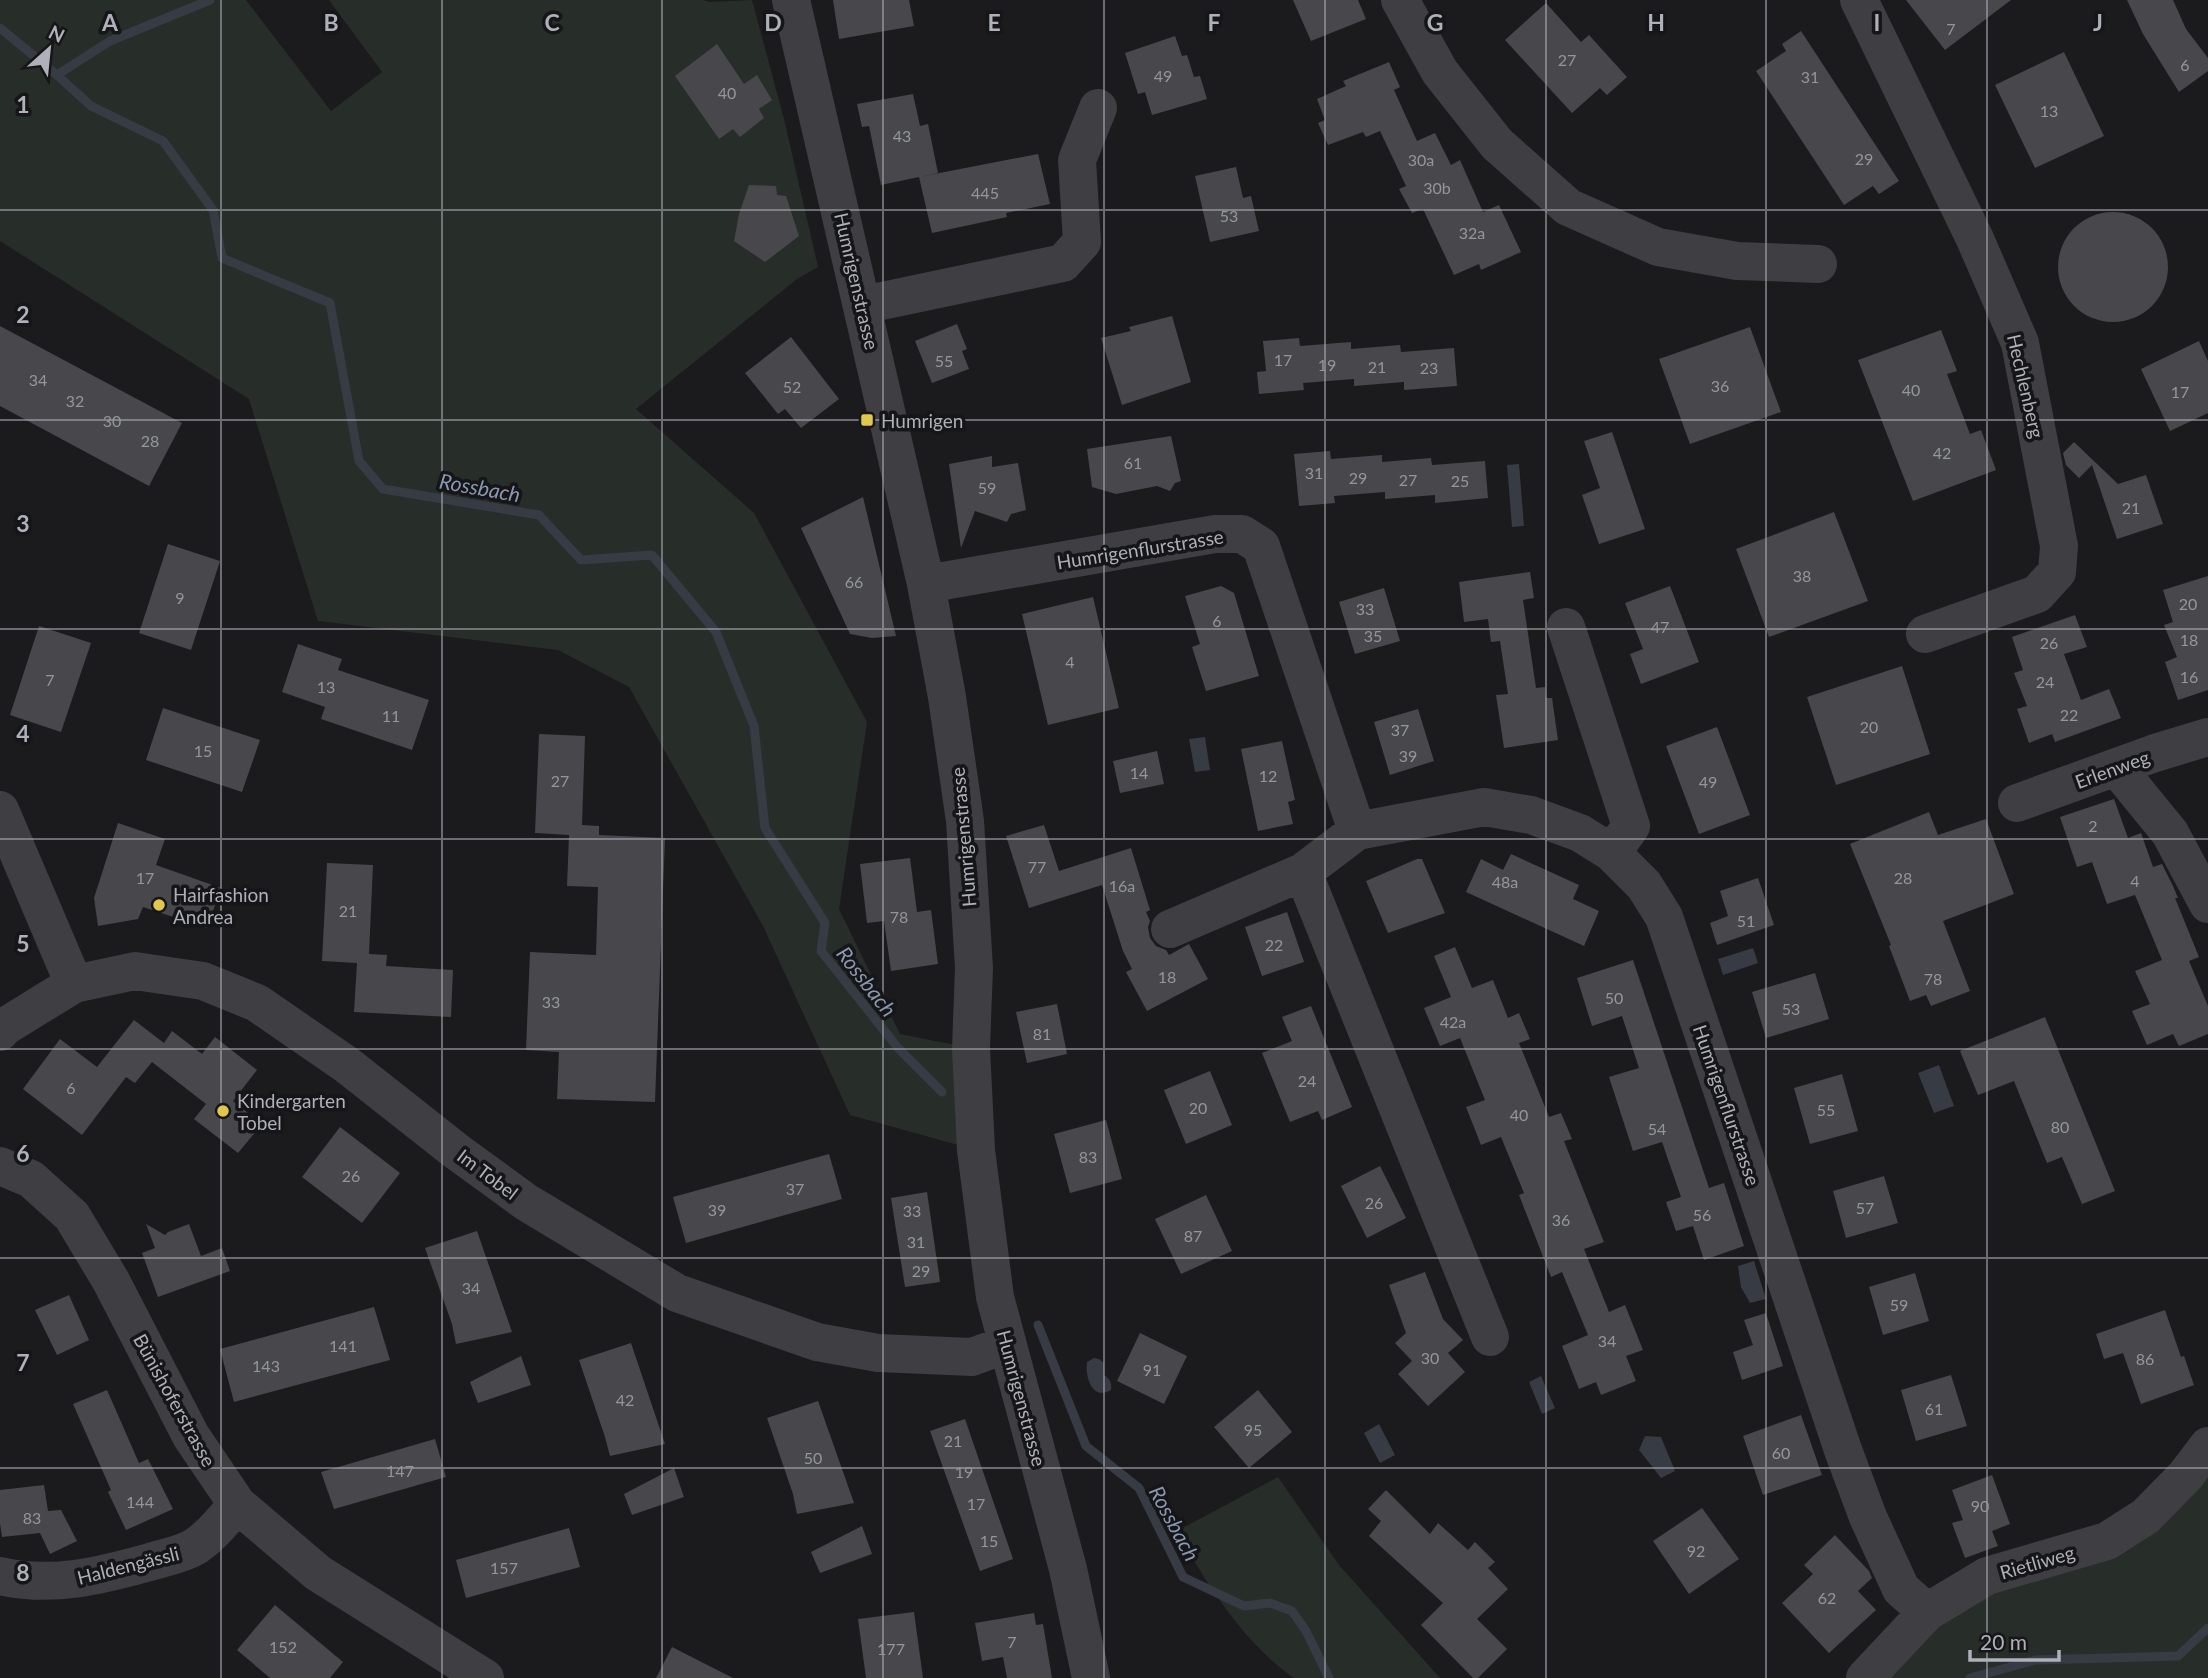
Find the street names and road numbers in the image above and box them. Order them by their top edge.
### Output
street label: Humrigenstrasse [830,210,884,352]
street label: Hechlenberg [2003,332,2049,440]
street label: Humrigenflurstrasse [1055,524,1225,574]
street label: Erlenweg [2072,745,2152,793]
street label: Humrigenstrasse [945,766,981,908]
street label: Humrigenflurstrasse [1689,1022,1765,1188]
street label: Im Tobel [453,1144,523,1204]
street label: Humrigenstrasse [993,1327,1051,1469]
street label: Bünishoferstrasse [129,1330,221,1470]
street label: Rietliweg [1997,1540,2077,1584]
street label: Haldengässli [75,1541,181,1589]

